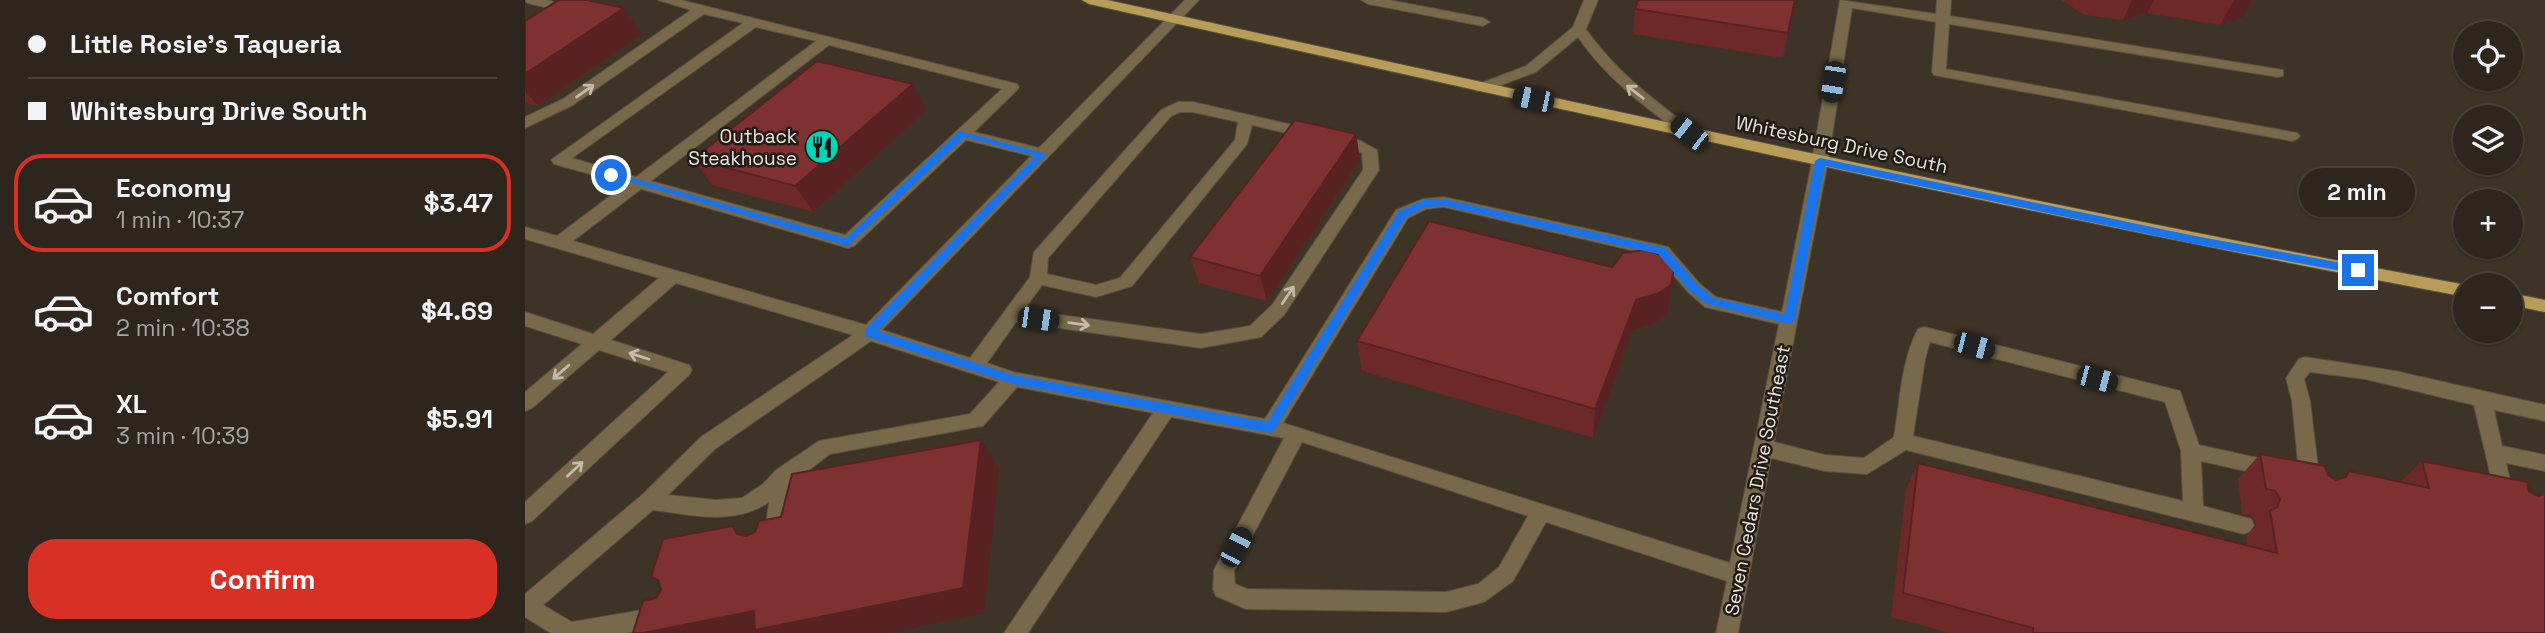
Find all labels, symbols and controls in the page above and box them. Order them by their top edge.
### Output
map controls [2453,21,2523,343]
button: locate [2453,21,2523,91]
text: Little Rosie's Taqueria [70,27,342,61]
car [1820,60,1847,104]
one-way arrow [575,84,594,98]
car [1511,84,1556,114]
one-way arrow [1626,84,1645,99]
text: Whitesburg Drive South [70,94,368,128]
button: layers [2453,105,2523,175]
street label: Whitesburg Drive South [1734,110,1950,179]
car [1666,112,1713,154]
place label: Outback Steakhouse [688,124,797,171]
restaurant icon: Outback Steakhouse [803,128,841,166]
route start [595,159,627,191]
callout: 2 min [2300,168,2416,218]
text: Economy [116,171,232,205]
icon: car [32,172,95,235]
text: 2 min [2327,177,2387,207]
text: $3.47 [424,186,493,220]
button: + [2453,189,2523,259]
text: 1 min · 10:37 [116,205,244,235]
route end [2342,254,2374,286]
button: − [2453,273,2523,343]
text: Comfort [116,279,219,313]
icon: car [32,280,95,343]
one-way arrow [1281,286,1295,305]
text: $4.69 [421,294,493,328]
car [1016,306,1061,332]
text: 2 min · 10:38 [116,313,250,343]
one-way arrow [1067,318,1090,331]
car [1951,330,1998,362]
street label: Seven Cedars Drive Southeast [1719,343,1796,617]
one-way arrow [629,349,651,361]
car [2074,363,2121,395]
one-way arrow [552,364,570,380]
text: XL [116,387,147,421]
icon: car [32,388,95,451]
text: $5.91 [426,402,493,436]
text: 3 min · 10:39 [116,421,250,451]
one-way arrow [566,461,583,478]
car [1217,524,1256,570]
button: Confirm [28,539,497,619]

